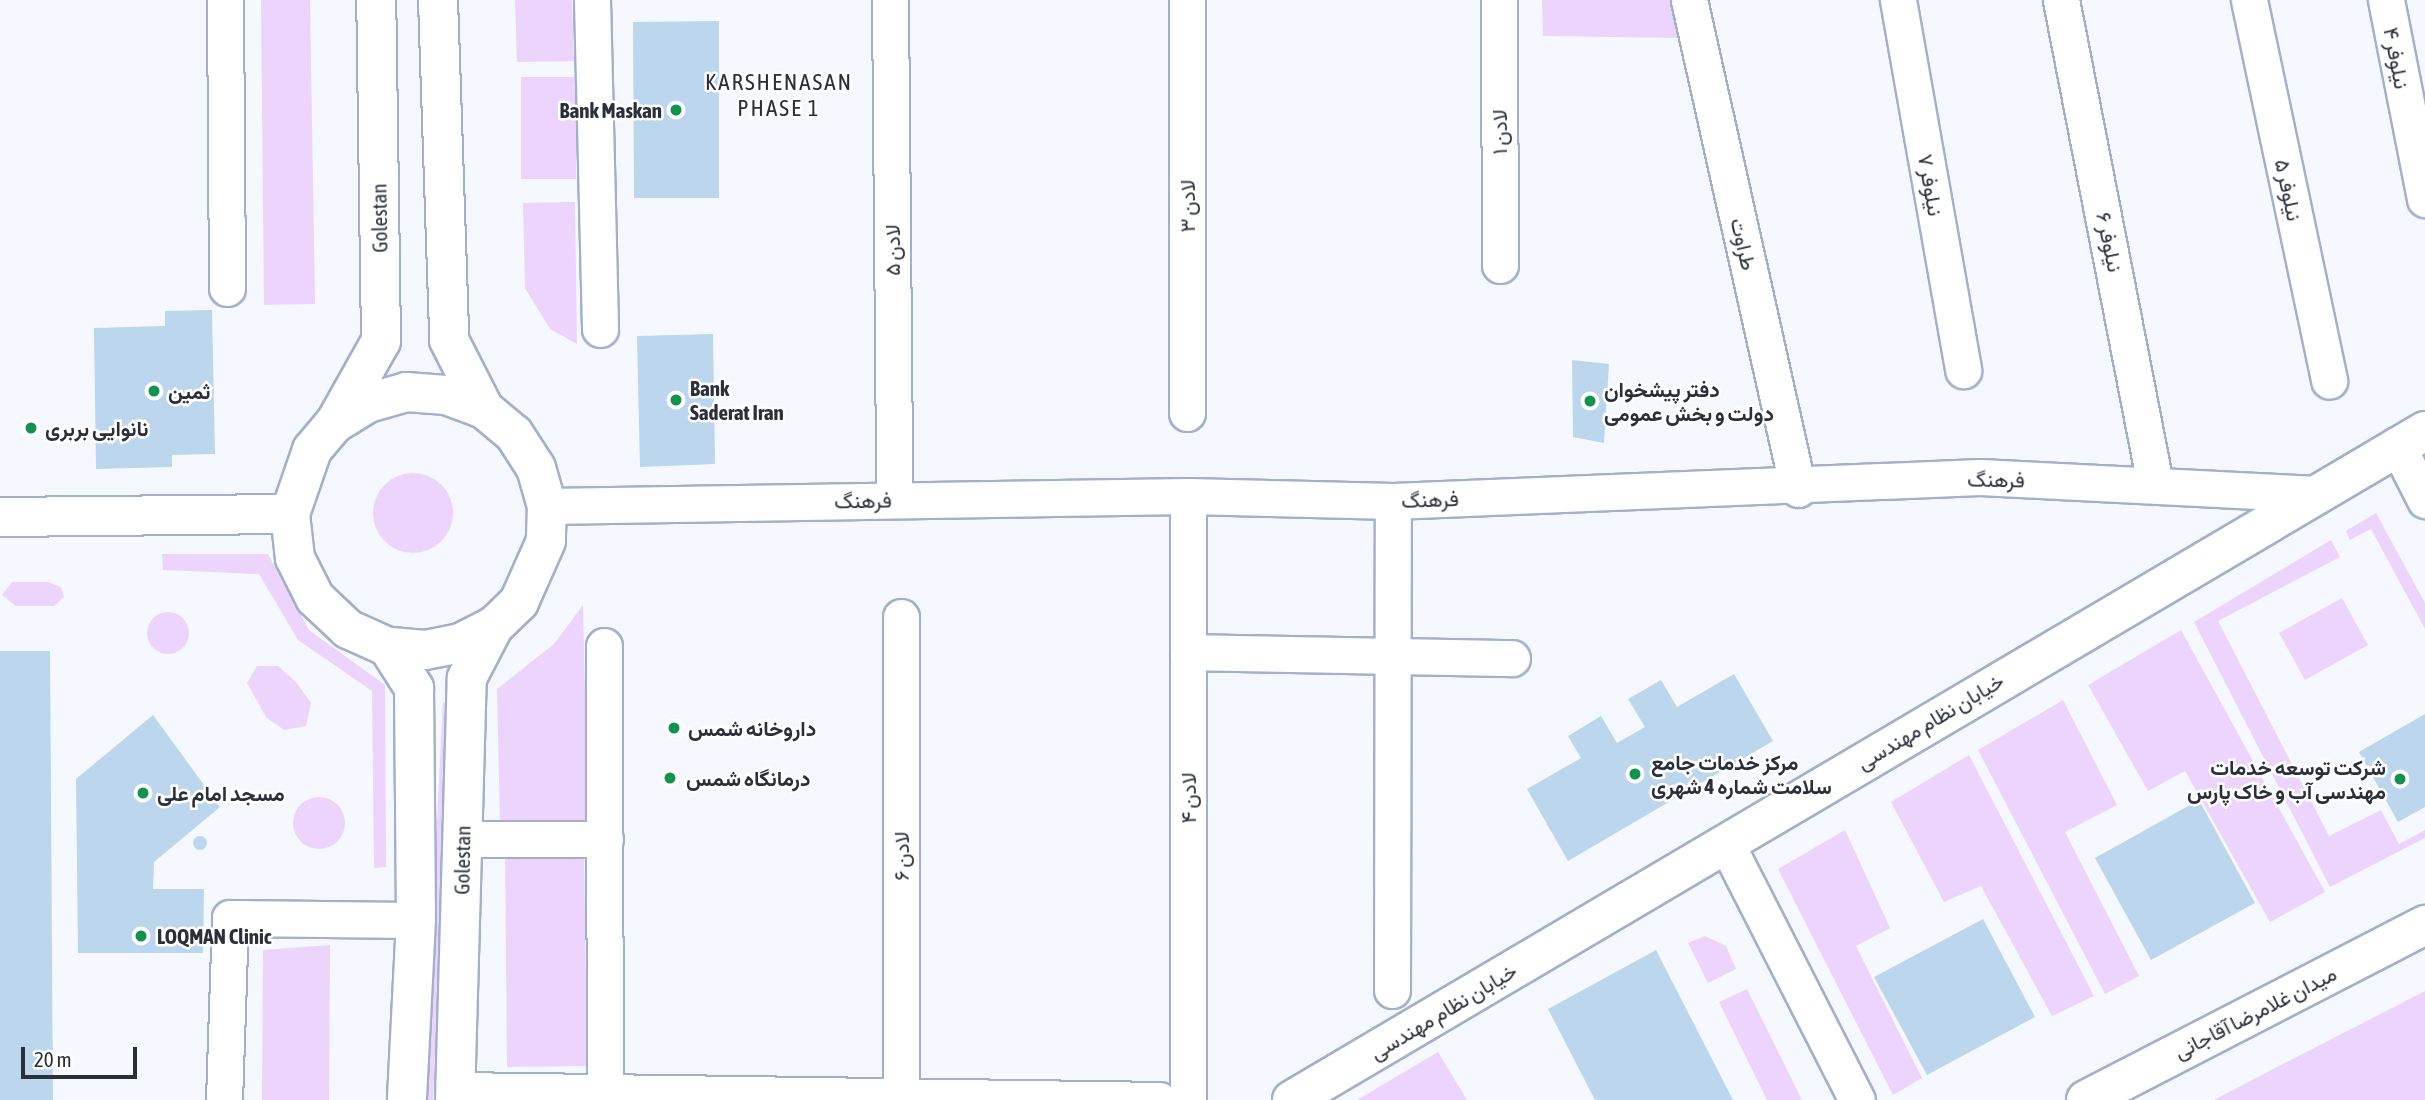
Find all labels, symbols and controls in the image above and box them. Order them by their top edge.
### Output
street label: نیلوفر ۴ [2379,25,2415,91]
district label: KARSHENASAN PHASE 1 [706,68,852,122]
place label: Bank Maskan [560,97,662,123]
marker: Bank Maskan [668,102,684,118]
street label: لادن ۱ [1486,109,1512,155]
street label: نیلوفر ۷ [1913,152,1949,218]
street label: نیلوفر ۵ [2270,157,2308,223]
street label: لادن ۳ [1174,180,1200,232]
street label: Golestan [366,183,392,253]
street label: نیلوفر ۶ [2091,210,2129,274]
street label: طراوت [1726,215,1762,273]
street label: لادن ۵ [879,224,905,276]
place label: Bank Saderat Iran [690,375,784,425]
place label: دفتر پیشخوان دولت و بخش عمومی [1604,376,1774,426]
place label: ثمین [168,378,210,404]
marker: ثمین [146,383,162,399]
marker: Bank Saderat Iran [668,392,684,408]
marker: دفتر پیشخوان دولت و بخش عمومی [1582,393,1598,409]
place label: نانوایی بربری [45,415,149,441]
marker: نانوایی بربری [23,420,39,436]
street label: فرهنگ [1967,466,2025,492]
street label: فرهنگ [1401,485,1459,513]
street label: فرهنگ [834,487,892,513]
street label: خیابان نظام مهندسی [1852,667,2008,775]
place label: داروخانه شمس [688,715,816,741]
marker: داروخانه شمس [666,720,682,736]
place label: مرکز خدمات جامع سلامت شماره 4 شهری [1651,749,1832,799]
place label: شرکت توسعه خدمات مهندسی آب و خاک پارس [2187,754,2386,804]
marker: مرکز خدمات جامع سلامت شماره 4 شهری [1625,764,1645,784]
place label: درمانگاه شمس [686,765,810,791]
marker: درمانگاه شمس [660,768,680,788]
marker: شرکت توسعه خدمات مهندسی آب و خاک پارس [2392,771,2408,787]
street label: لادن ۴ [1175,772,1201,824]
place label: مسجد امام علی [157,780,285,806]
marker: مسجد امام علی [135,785,151,801]
street label: Golestan [449,825,475,895]
street label: لادن ۶ [888,831,914,881]
place label: LOQMAN Clinic [157,923,271,949]
marker: LOQMAN Clinic [131,926,151,946]
street label: خیابان نظام مهندسی [1365,957,1521,1065]
street label: میدان غلامرضا آقاجانی [2170,960,2340,1064]
scale bar [24,1034,140,1078]
text: 20 m [34,1047,72,1071]

